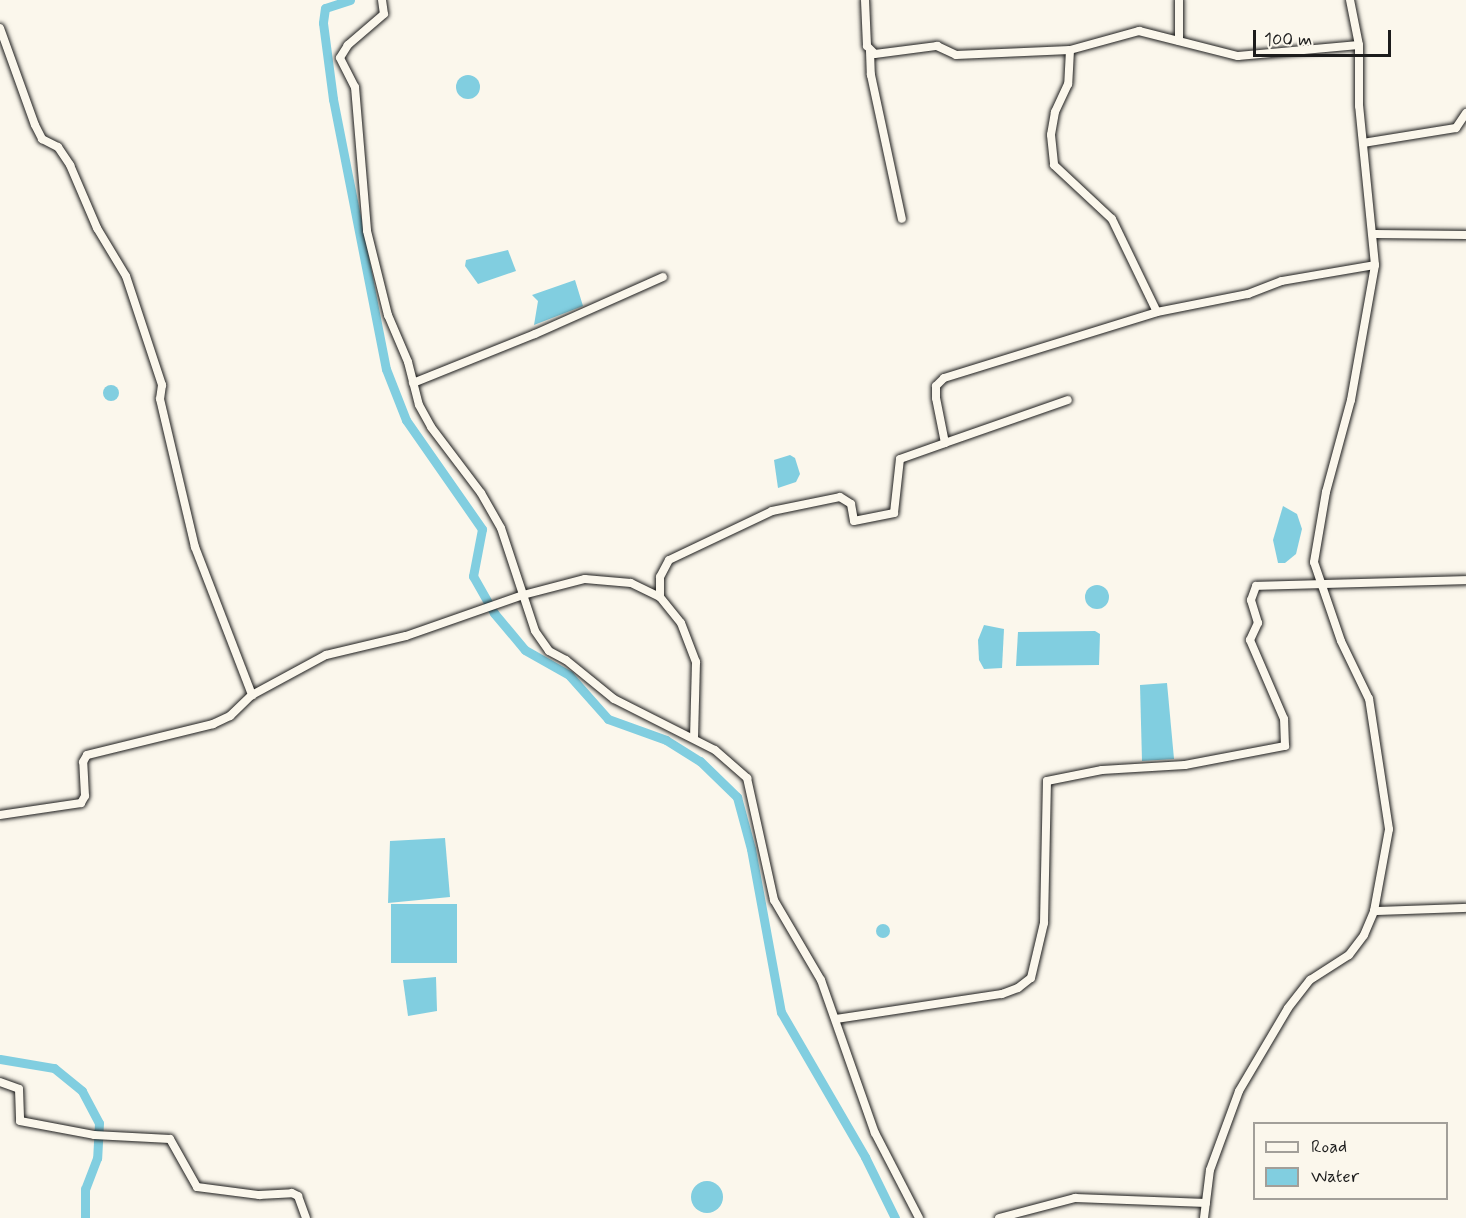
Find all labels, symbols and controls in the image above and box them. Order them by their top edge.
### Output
scale bar [1256,18,1394,56]
text: 100 m [1264,28,1312,52]
legend [1253,1122,1448,1200]
text: Road [1311,1135,1347,1159]
text: Water [1311,1165,1359,1189]

